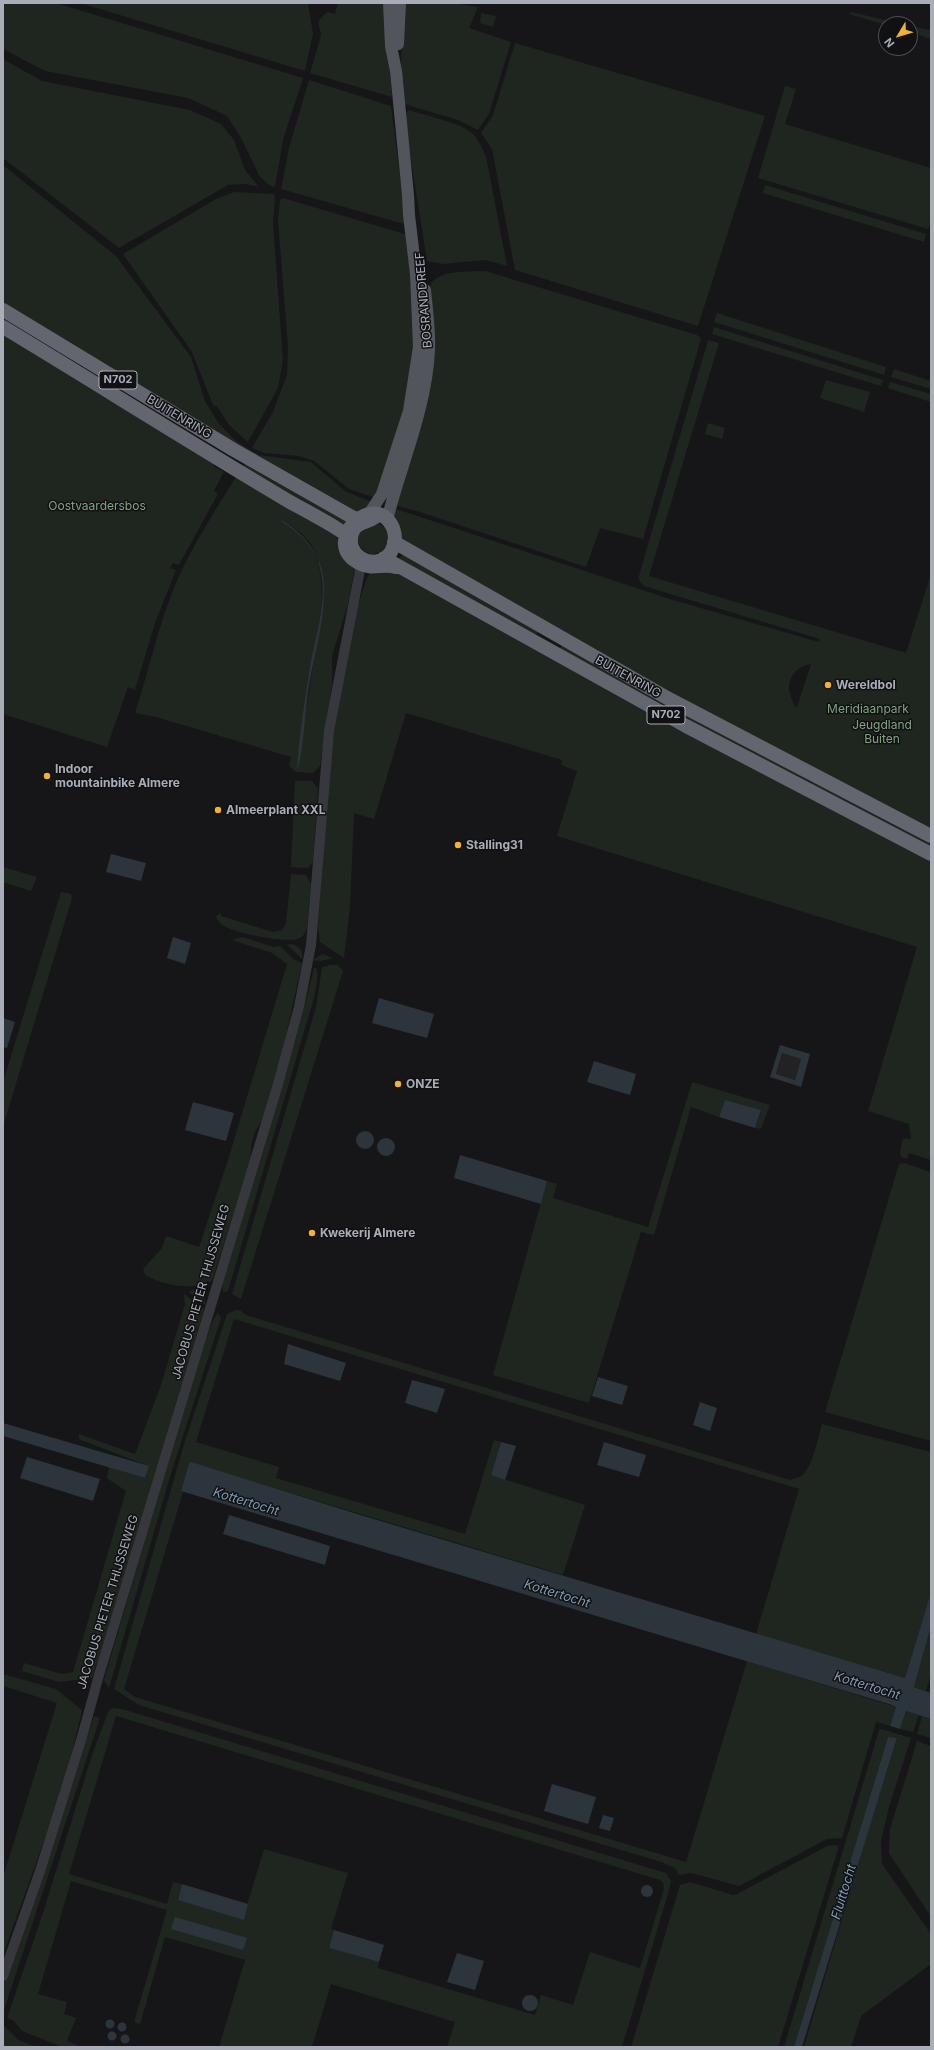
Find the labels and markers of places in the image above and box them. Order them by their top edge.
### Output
place label: Wereldbol [836,678,896,692]
marker: Wereldbol [823,680,833,690]
place label: Indoor mountainbike Almere [55,762,180,790]
marker: Indoor mountainbike Almere [42,771,52,781]
place label: Almeerplant XXL [226,803,325,817]
marker: Almeerplant XXL [213,805,223,815]
place label: Stalling31 [466,838,523,852]
marker: Stalling31 [453,840,463,850]
place label: ONZE [406,1077,440,1091]
marker: ONZE [393,1079,403,1089]
place label: Kwekerij Almere [320,1226,415,1240]
marker: Kwekerij Almere [307,1228,317,1238]

